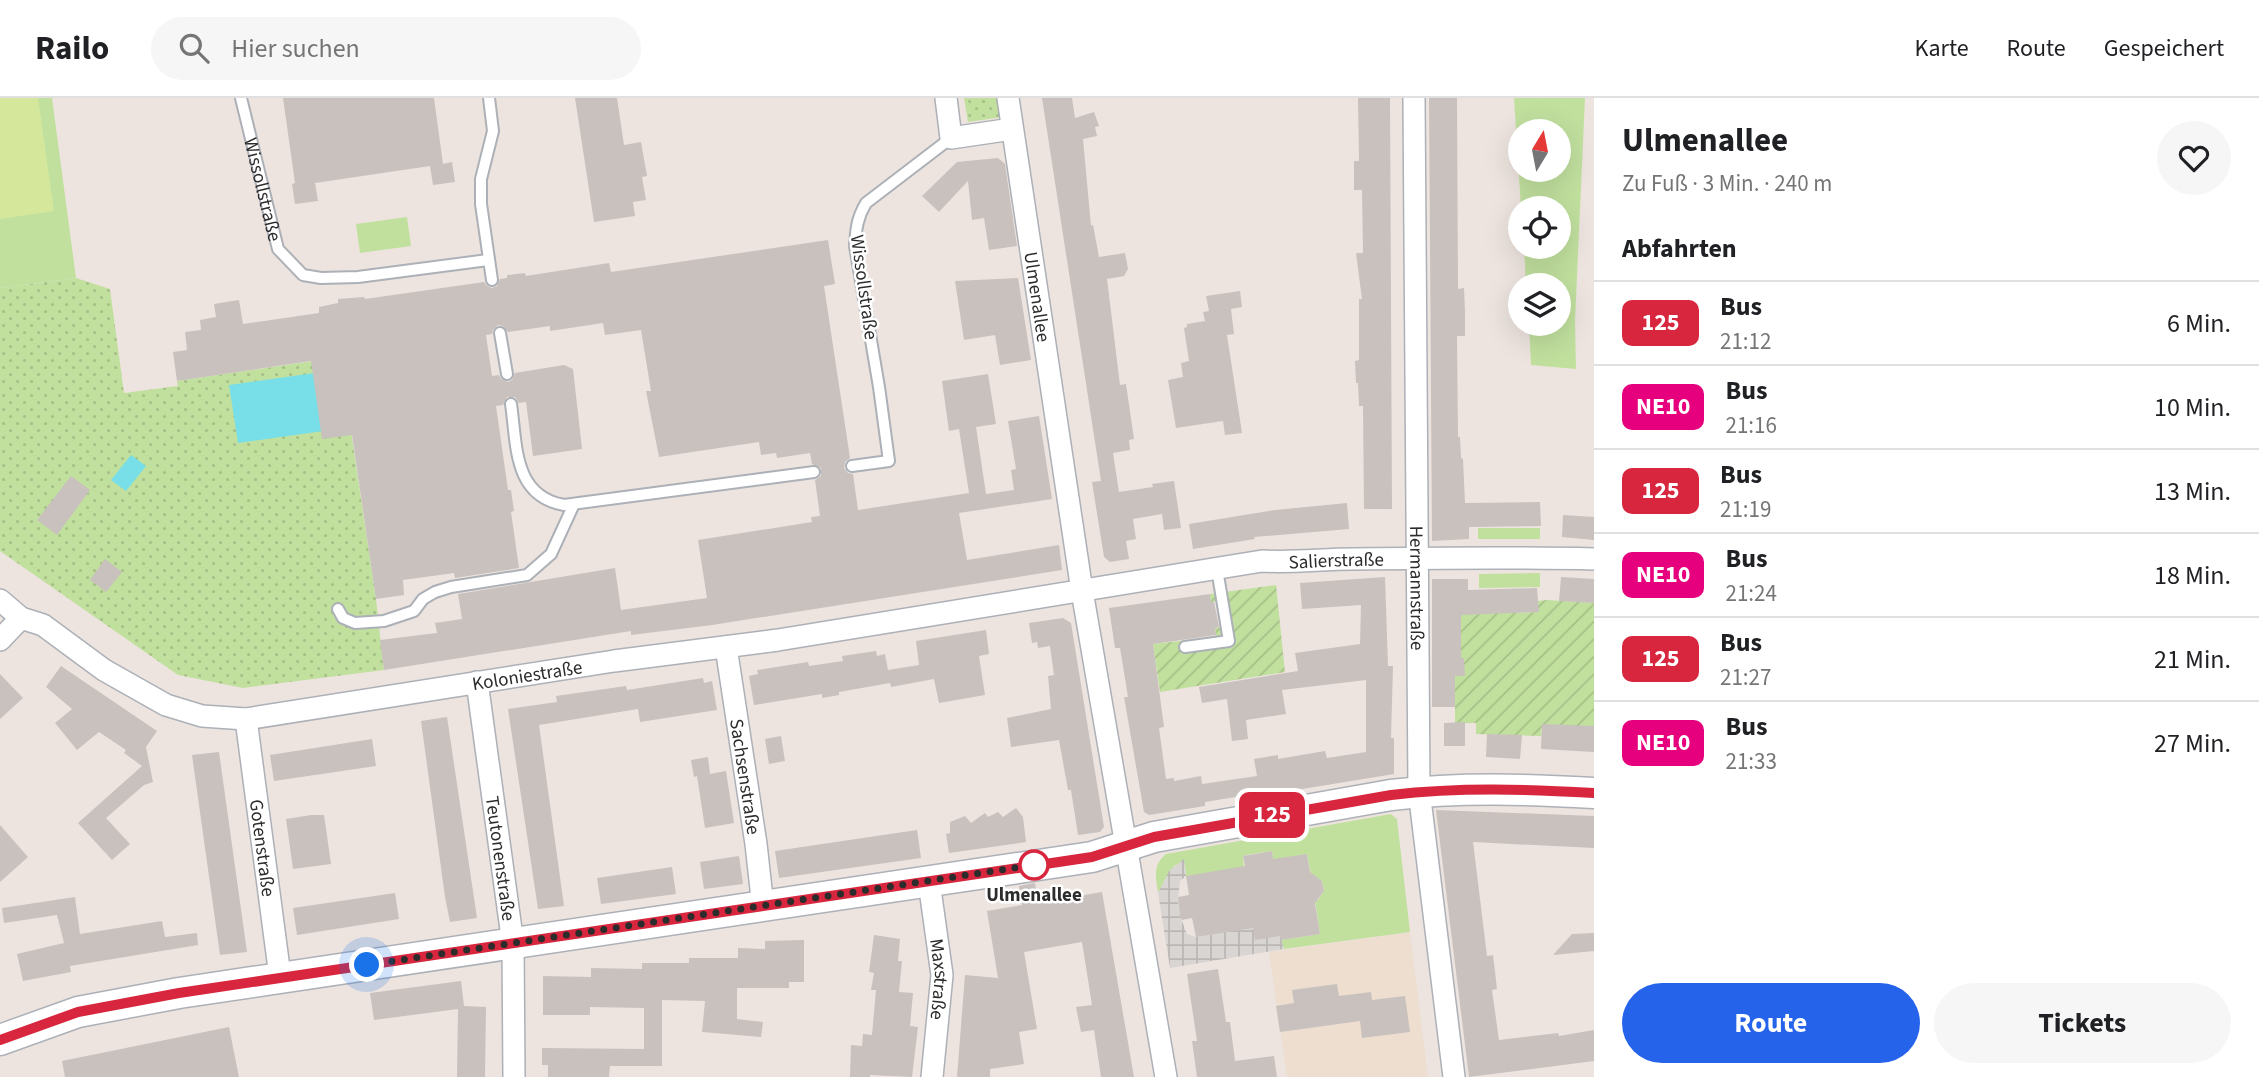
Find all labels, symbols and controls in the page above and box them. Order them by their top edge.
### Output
search box [151,17,641,80]
text: Railo [35,25,109,72]
icon: search [175,29,213,67]
text: Hier suchen [231,30,360,67]
text: Karte [1915,31,1969,66]
text: Route [2007,31,2066,66]
text: Gespeichert [2104,31,2224,66]
text: Ulmenallee [1622,117,1788,164]
north arrow [1508,119,1572,182]
map controls [1508,119,1571,336]
button: heart [2157,121,2231,195]
street label: Wissollstraße [236,135,288,244]
text: Zu Fuß · 3 Min. · 240 m [1622,167,1832,200]
button: locate [1508,196,1571,259]
text: Abfahrten [1622,230,1737,267]
street label: Wissollstraße [843,233,884,341]
street label: Ulmenallee [1016,250,1056,344]
button: layers [1508,273,1571,336]
text: Bus [1720,288,1762,325]
text: 125 [1641,305,1680,340]
text: 6 Min. [2167,305,2231,342]
text: 21:12 [1720,325,1771,358]
text: Bus [1725,372,1768,409]
text: NE10 [1636,389,1690,424]
text: 10 Min. [2154,389,2231,426]
text: 21:16 [1725,409,1777,442]
text: Bus [1720,456,1762,493]
text: 125 [1641,473,1680,508]
text: 13 Min. [2154,473,2231,510]
text: 21:19 [1720,493,1771,526]
street label: Hermannstraße [1402,526,1430,650]
text: Bus [1725,540,1768,577]
street label: Salierstraße [1288,547,1384,576]
text: NE10 [1636,557,1690,592]
text: 18 Min. [2154,557,2231,594]
text: 21:24 [1725,577,1777,610]
text: Bus [1720,624,1762,661]
text: 125 [1641,641,1680,676]
text: 21 Min. [2154,641,2231,678]
street label: Koloniestraße [470,654,584,698]
text: 21:27 [1720,661,1771,694]
text: Bus [1725,708,1768,745]
street label: Sachsenstraße [722,717,766,836]
text: NE10 [1636,725,1690,760]
text: 27 Min. [2154,725,2231,762]
text: 21:33 [1725,745,1777,778]
line badge: 125 [1232,792,1312,838]
street label: Teutonenstraße [478,794,522,923]
text: 125 [1253,797,1291,832]
street label: Gotenstraße [242,798,281,898]
marker: Ulmenallee [1019,850,1049,880]
place label: Ulmenallee [986,882,1082,909]
street label: Maxstraße [922,937,954,1021]
your location [349,947,384,982]
button: Route [1622,983,1920,1063]
button: Tickets [1934,983,2231,1063]

